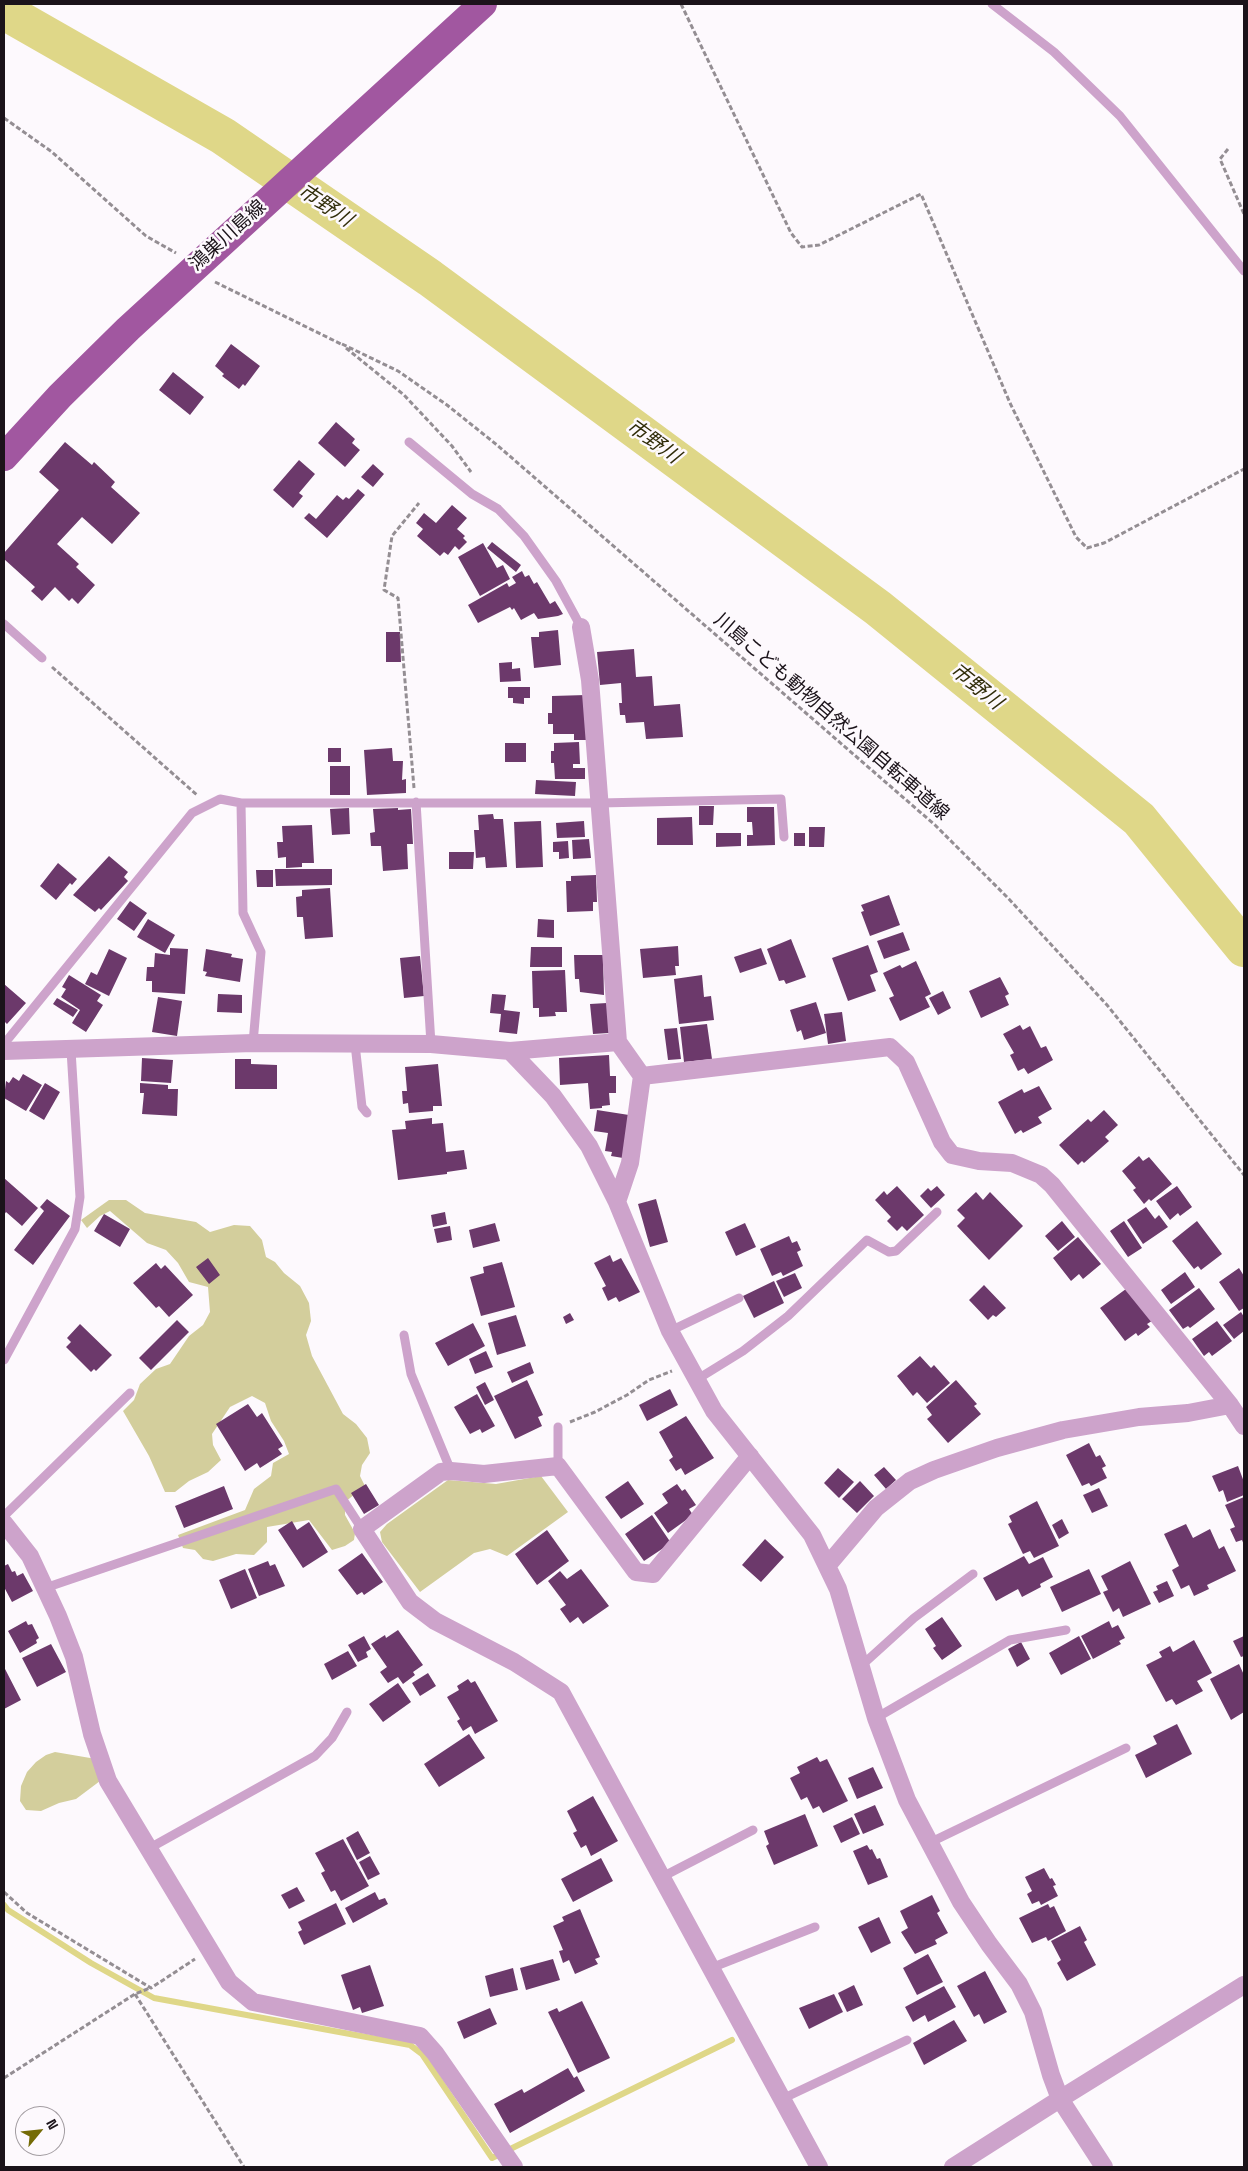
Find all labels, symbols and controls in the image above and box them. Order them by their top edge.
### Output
water label: 市野川 [293,179,357,233]
street label: 鴻巣川島線 [185,196,271,276]
water label: 市野川 [622,415,684,469]
street label: 川島こども動物自然公園自転車道線 [709,609,953,825]
water label: 市野川 [945,659,1007,715]
north arrow [15,2106,65,2156]
text: N [42,2116,63,2133]

